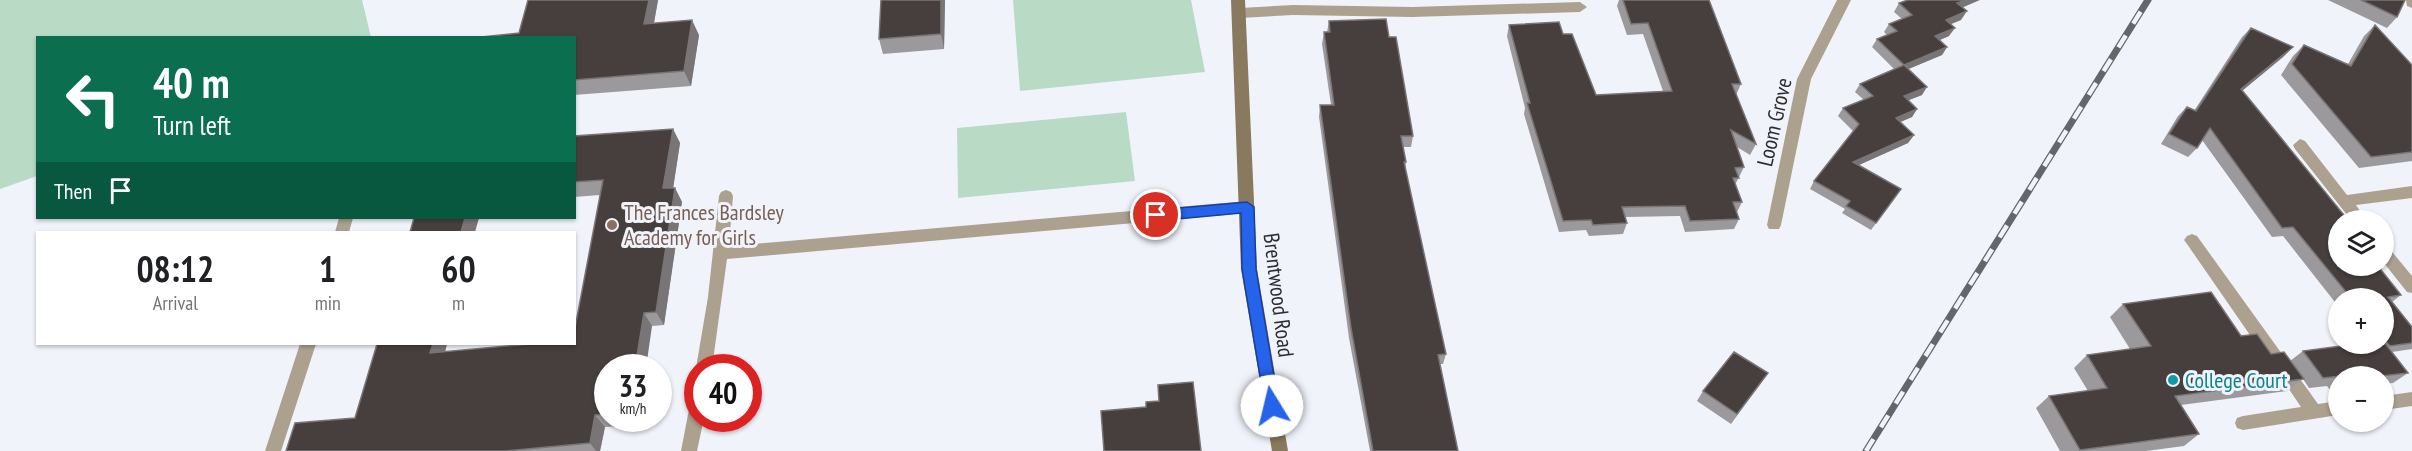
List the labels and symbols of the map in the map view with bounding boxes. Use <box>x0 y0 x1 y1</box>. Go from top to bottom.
street label: Loom Grove <box>1750 75 1798 169</box>
pin <box>1130 189 1181 240</box>
place label: The Frances Bardsley Academy for Girls <box>624 198 784 251</box>
marker: The Frances Bardsley Academy for Girls <box>605 218 619 232</box>
street label: Brentwood Road <box>1258 231 1300 359</box>
speed limit sign: 40 <box>684 354 762 432</box>
place label: College Court <box>2185 366 2288 394</box>
marker: College Court <box>2166 373 2180 387</box>
position arrow <box>1240 374 1304 438</box>

